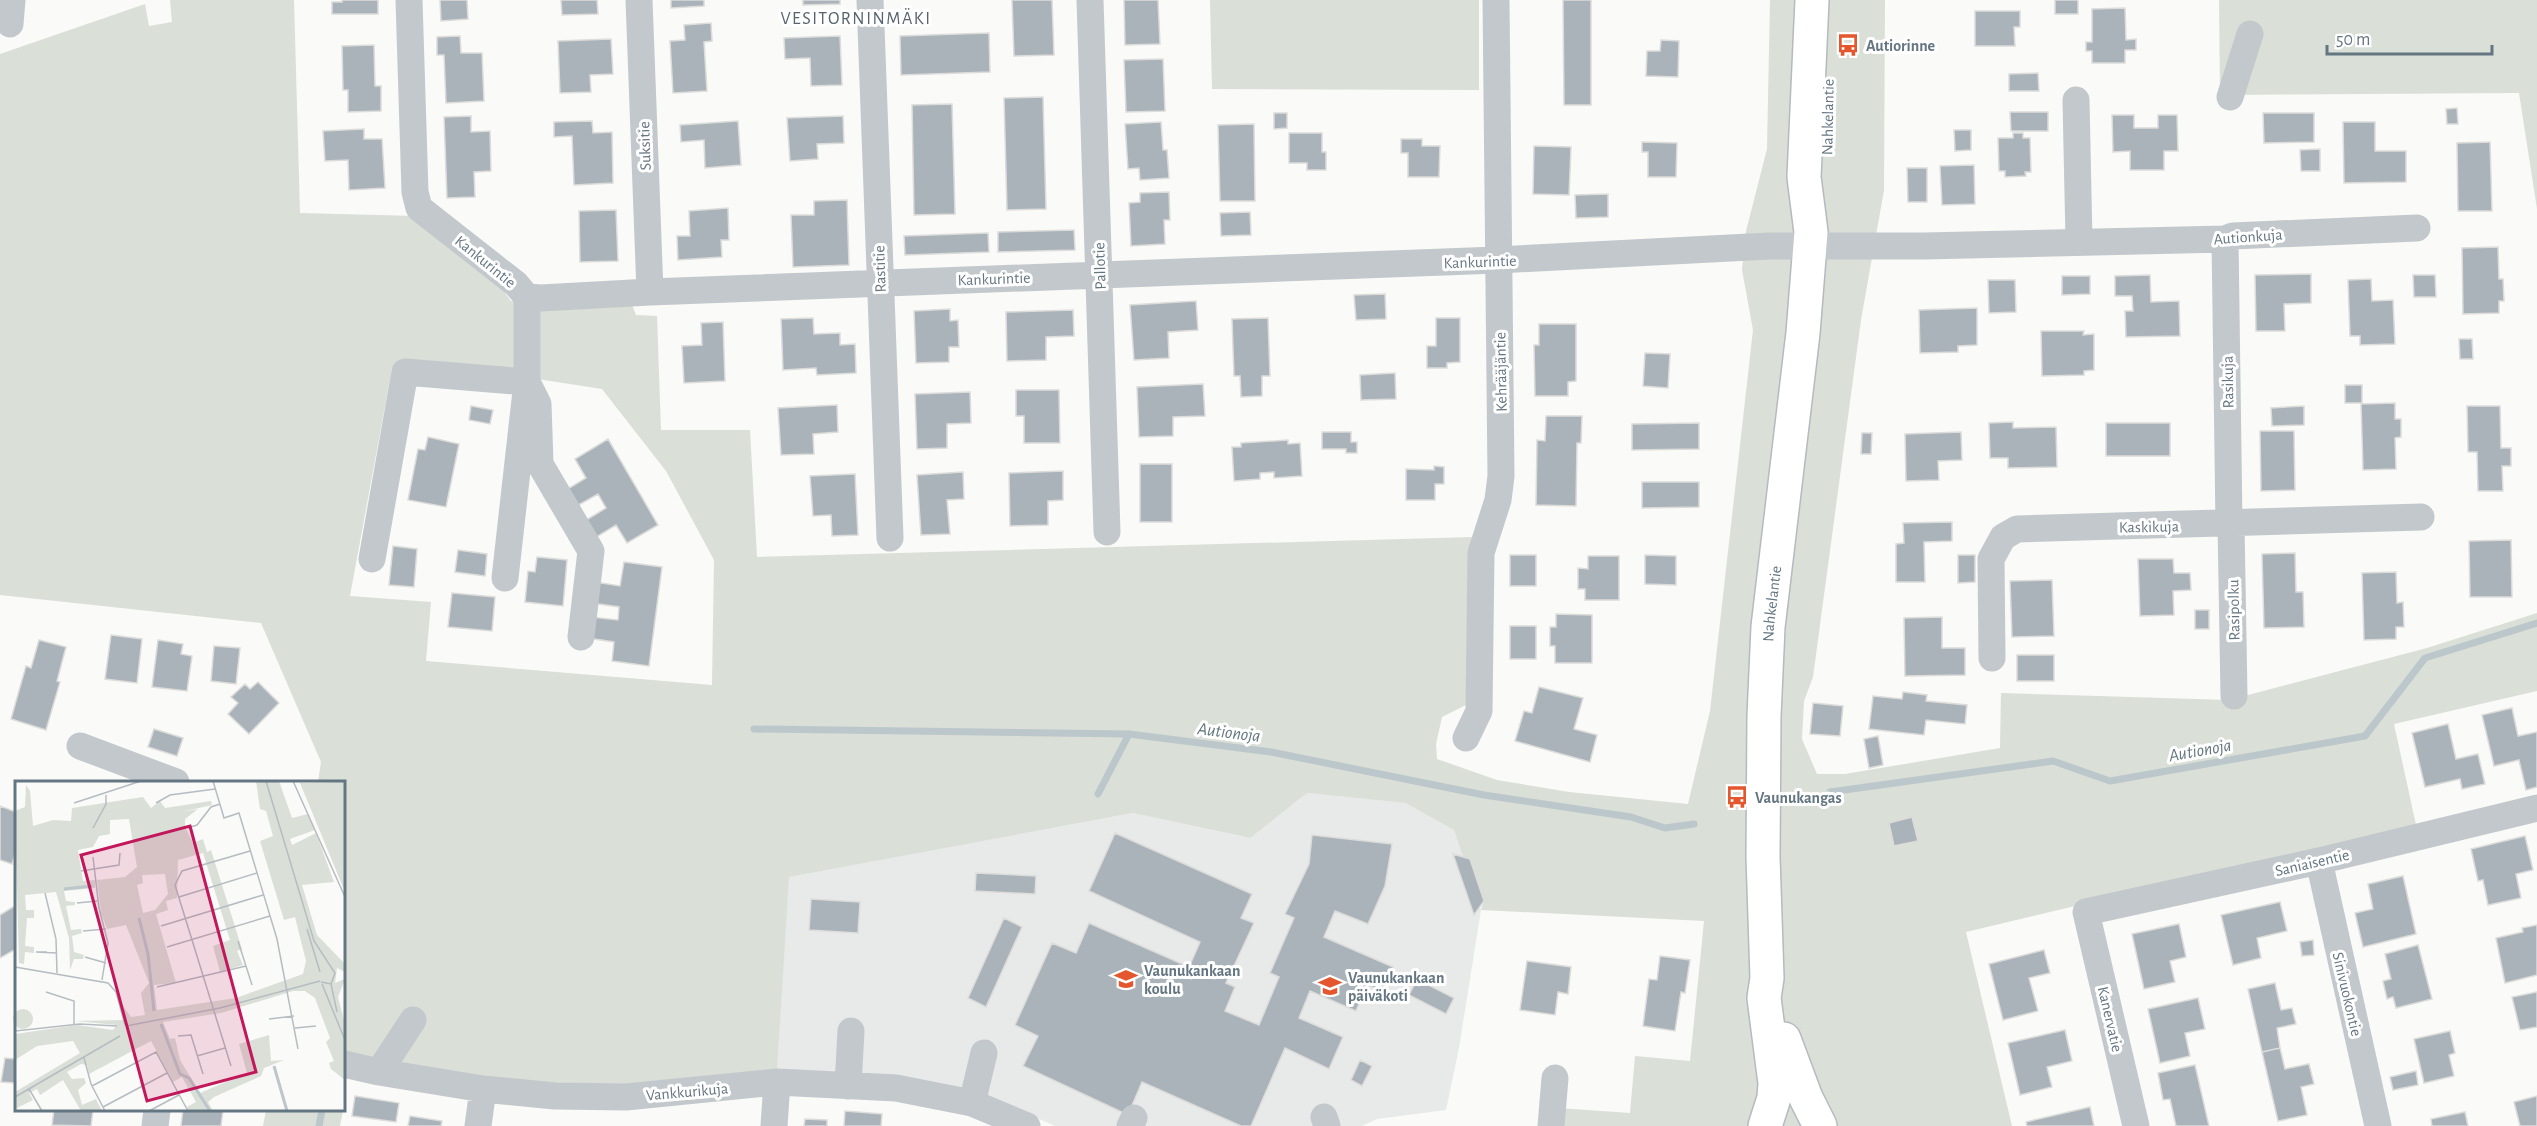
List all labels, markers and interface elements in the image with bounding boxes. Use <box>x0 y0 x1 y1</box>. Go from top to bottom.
district label: VESITORNINMÄKI <box>780 8 932 28</box>
scale bar <box>2327 18 2492 56</box>
text: 50 m <box>2336 31 2370 49</box>
bus stop icon: Autiorinne <box>1835 32 1861 58</box>
place label: Autiorinne <box>1866 38 1936 54</box>
street label: Nahkelantie <box>1819 79 1837 155</box>
street label: Suksitie <box>636 121 654 171</box>
street label: Autionkuja <box>2213 227 2283 248</box>
street label: Kankurintie <box>452 233 519 291</box>
street label: Pallotie <box>1091 242 1109 290</box>
street label: Rastitie <box>871 245 889 293</box>
street label: Kankurintie <box>1443 253 1517 271</box>
street label: Kankurintie <box>957 270 1031 288</box>
street label: Kehrääjäntie <box>1492 332 1511 412</box>
street label: Rasikuja <box>2220 355 2237 409</box>
street label: Kaskikuja <box>2119 518 2179 537</box>
street label: Nahkelantie <box>1760 565 1784 642</box>
street label: Rasipolku <box>2225 579 2243 641</box>
water label: Autionoja <box>1195 720 1261 746</box>
water label: Autionoja <box>2167 737 2233 766</box>
inset map <box>15 781 345 1111</box>
bus stop icon: Vaunukangas <box>1724 784 1750 810</box>
place label: Vaunukangas <box>1755 790 1842 806</box>
street label: Saniaisentie <box>2274 847 2351 879</box>
street label: Sinivuokontie <box>2330 951 2364 1038</box>
place label: Vaunukankaan koulu <box>1144 963 1240 997</box>
school or university icon: Vaunukankaan koulu <box>1113 966 1139 992</box>
place label: Vaunukankaan päiväkoti <box>1348 970 1444 1004</box>
school or university icon: Vaunukankaan päiväkoti <box>1317 973 1343 999</box>
street label: Kanervatie <box>2095 985 2125 1054</box>
street label: Vankkurikuja <box>645 1080 729 1105</box>

